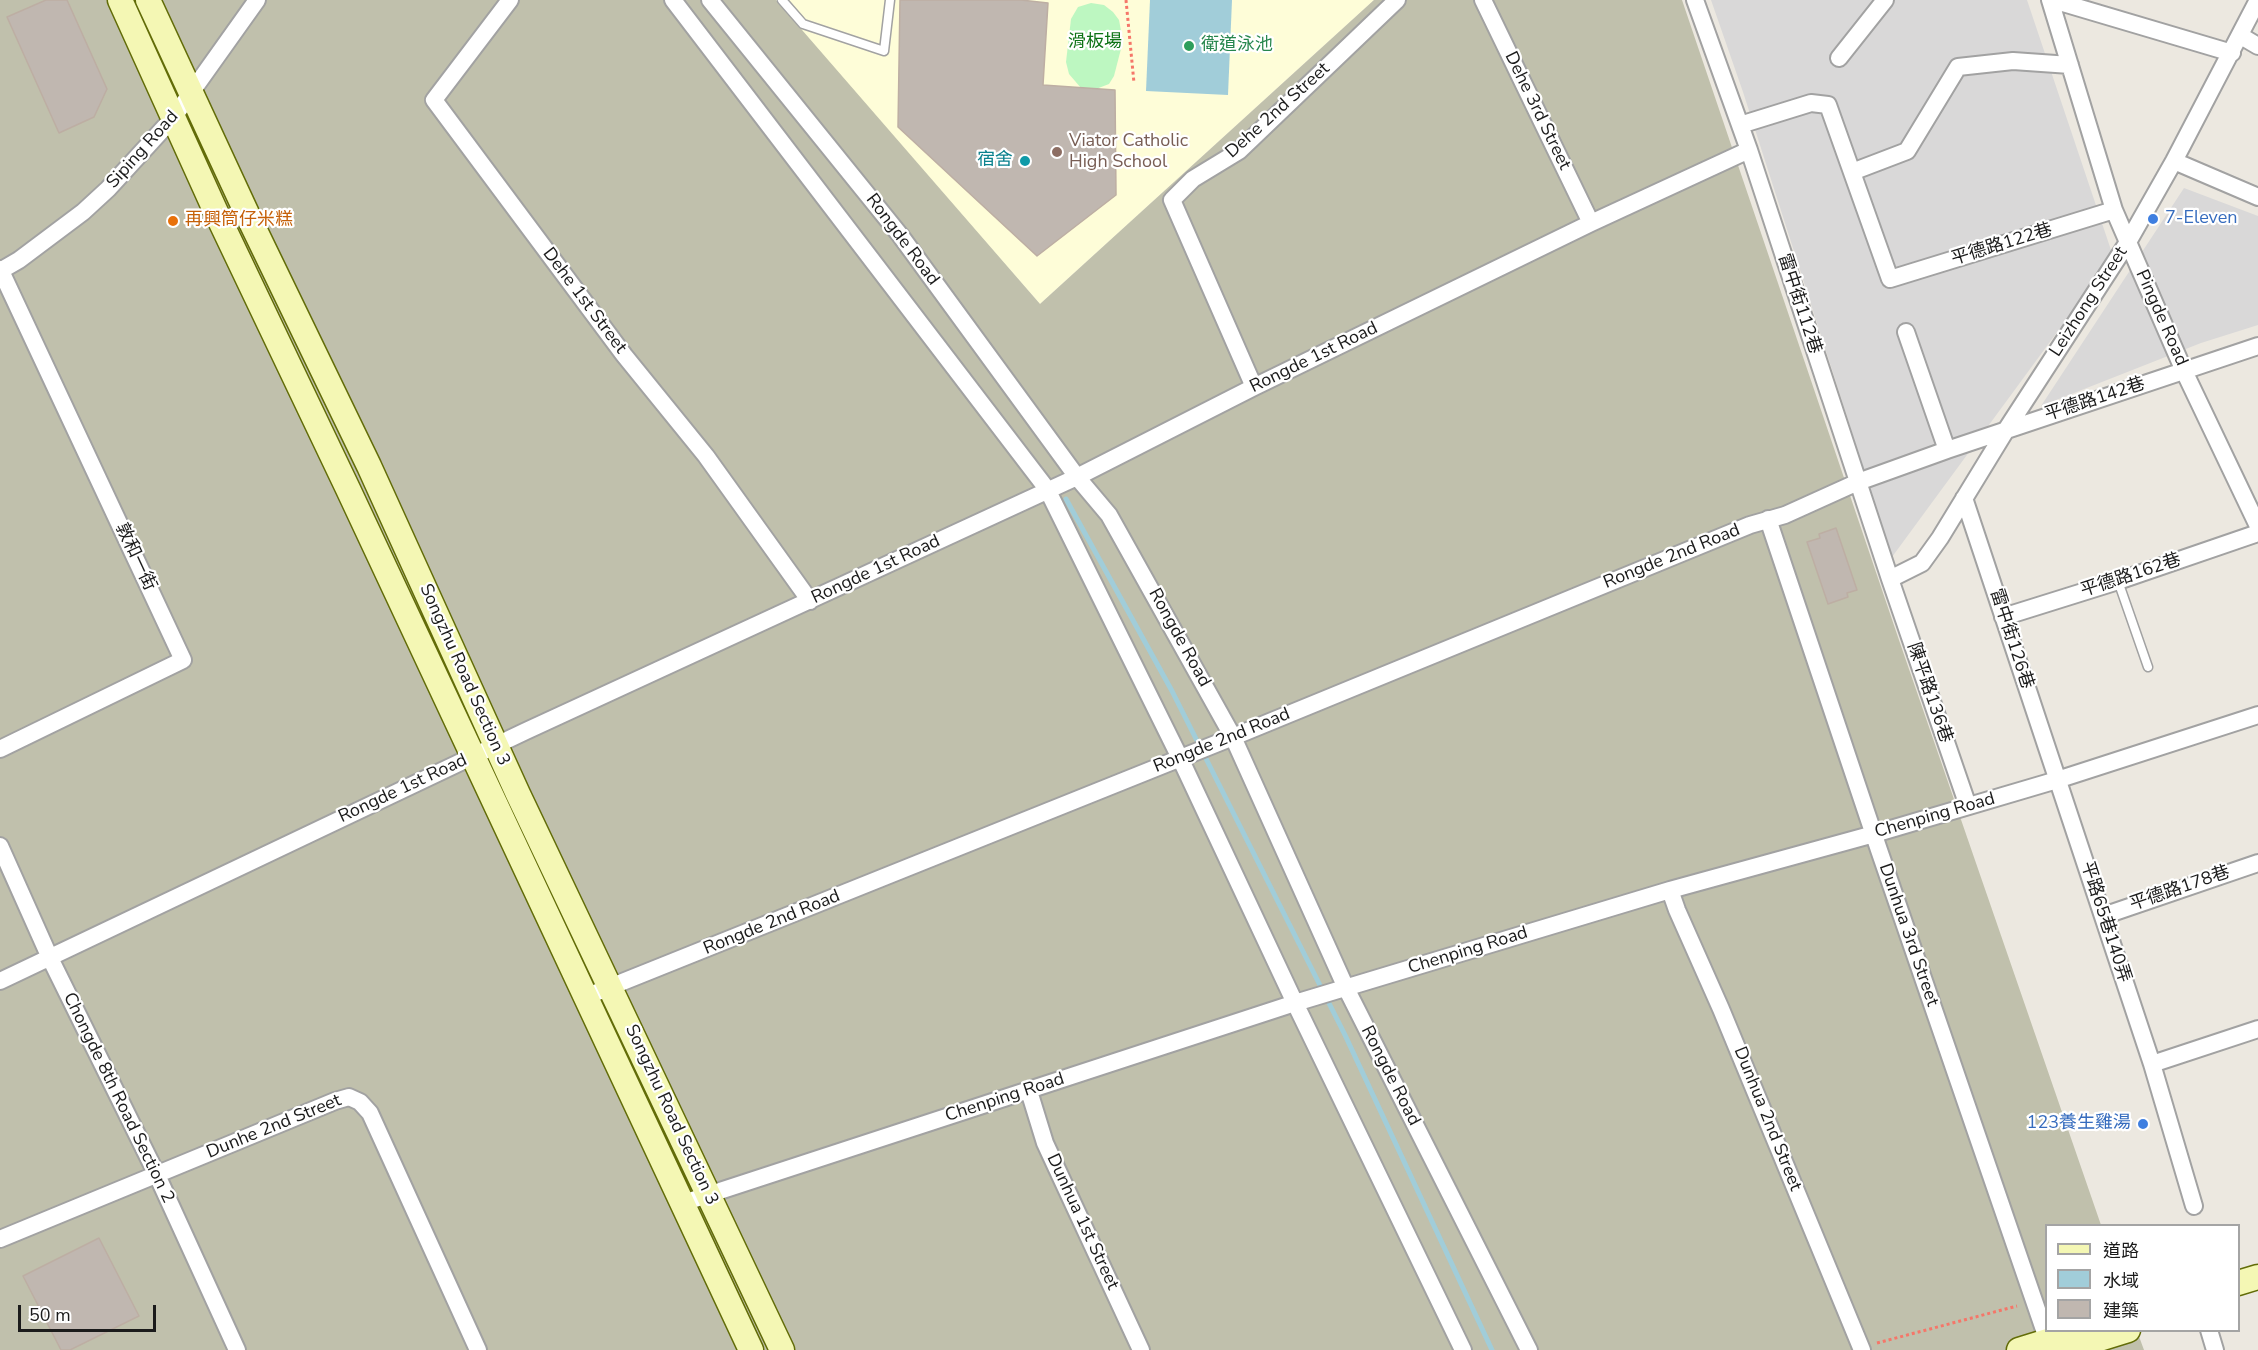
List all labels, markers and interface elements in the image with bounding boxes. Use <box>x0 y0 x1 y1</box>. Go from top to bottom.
park label: 滑板場 <box>1068 32 1122 54</box>
place label: 衛道泳池 <box>1201 35 1273 57</box>
marker: 衛道泳池 <box>1182 39 1196 53</box>
street label: Dehe 3rd Street <box>1499 48 1575 174</box>
street label: Dehe 2nd Street <box>1221 59 1335 163</box>
street label: Siping Road <box>102 107 184 193</box>
place label: Viator Catholic High School <box>1069 131 1188 174</box>
marker: Viator Catholic High School <box>1050 145 1064 159</box>
place label: 宿舍 <box>977 150 1013 172</box>
marker: 宿舍 <box>1018 154 1032 168</box>
street label: Rongde Road <box>861 190 943 290</box>
place label: 7-Eleven <box>2165 208 2238 230</box>
place label: 再興筒仔米糕 <box>185 210 293 232</box>
marker: 7-Eleven <box>2146 212 2160 226</box>
marker: 再興筒仔米糕 <box>166 214 180 228</box>
street label: 平德路122巷 <box>1949 219 2055 271</box>
street label: Leizhong Street <box>2045 243 2133 361</box>
street label: Dehe 1st Street <box>537 244 631 358</box>
street label: 雷中街112巷 <box>1773 251 1825 357</box>
street label: Pingde Road <box>2130 267 2192 369</box>
street label: Rongde 1st Road <box>1247 318 1381 398</box>
street label: 平德路142巷 <box>2042 374 2148 426</box>
street label: 敦和一街 <box>110 520 160 594</box>
street label: Rongde 2nd Road <box>1601 520 1743 594</box>
street label: Rongde 1st Road <box>808 531 944 609</box>
street label: 平德路162巷 <box>2078 550 2184 602</box>
street label: Songzhu Road Section 3 <box>414 581 514 769</box>
street label: Rongde Road <box>1143 585 1215 691</box>
street label: 雷中街126巷 <box>1985 586 2037 692</box>
street label: 陳平路136巷 <box>1902 640 1956 746</box>
street label: Rongde 2nd Road <box>1151 704 1293 778</box>
street label: Rongde 1st Road <box>335 750 471 828</box>
street label: Chenping Road <box>1872 789 1998 843</box>
street label: 平路65巷140弄 <box>2075 859 2135 985</box>
street label: Dunhua 3rd Street <box>1873 861 1943 1009</box>
street label: 平德路178巷 <box>2127 862 2233 916</box>
street label: Rongde 2nd Road <box>701 886 843 960</box>
street label: Chenping Road <box>1406 923 1530 979</box>
street label: Chongde 8th Road Section 2 <box>58 989 178 1207</box>
street label: Songzhu Road Section 3 <box>620 1021 722 1209</box>
street label: Rongde Road <box>1356 1022 1424 1130</box>
street label: Dunhua 2nd Street <box>1728 1044 1806 1194</box>
street label: Chenping Road <box>943 1069 1067 1127</box>
street label: Dunhe 2nd Street <box>203 1090 345 1164</box>
place label: 123養生雞湯 <box>2027 1113 2131 1135</box>
marker: 123養生雞湯 <box>2136 1117 2150 1131</box>
street label: Dunhua 1st Street <box>1041 1151 1123 1293</box>
legend <box>2045 1224 2240 1332</box>
text: 道路 <box>2103 1239 2139 1263</box>
text: 水域 <box>2103 1269 2139 1293</box>
scale bar <box>21 1293 159 1331</box>
text: 建築 <box>2103 1299 2139 1323</box>
text: 50 m <box>29 1303 71 1327</box>

